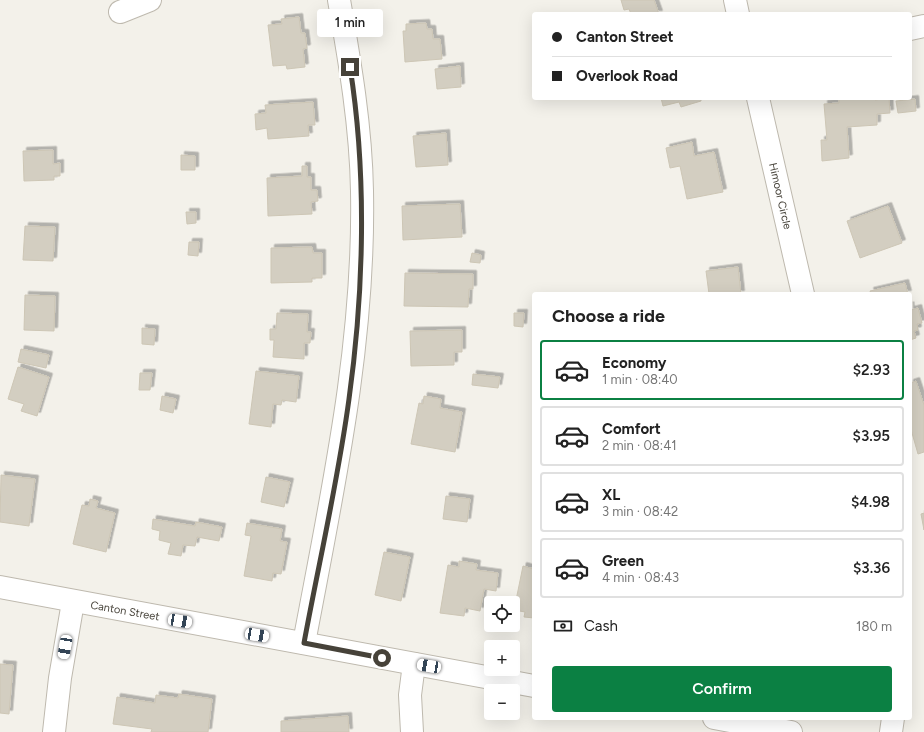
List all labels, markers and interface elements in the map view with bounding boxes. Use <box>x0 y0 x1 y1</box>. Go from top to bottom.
callout: 1 min <box>317 9 383 37</box>
text: 1 min <box>335 15 365 30</box>
text: Canton Street <box>576 28 674 46</box>
route end <box>341 58 359 76</box>
text: Overlook Road <box>576 67 678 85</box>
street label: Himoor Circle <box>766 161 794 231</box>
text: Choose a ride <box>552 305 665 327</box>
icon: car <box>554 352 590 388</box>
text: Economy <box>602 354 667 372</box>
text: $2.93 <box>853 361 890 379</box>
text: 1 min · 08:40 <box>602 372 678 387</box>
icon: car <box>554 418 590 454</box>
text: Comfort <box>602 420 661 438</box>
text: $3.95 <box>853 427 890 445</box>
text: 2 min · 08:41 <box>602 438 677 453</box>
icon: car <box>554 484 590 520</box>
text: XL <box>602 486 620 504</box>
text: $4.98 <box>851 493 890 511</box>
text: 3 min · 08:42 <box>602 504 678 519</box>
icon: car <box>554 550 590 586</box>
text: Green <box>602 552 644 570</box>
text: $3.36 <box>853 559 890 577</box>
text: 4 min · 08:43 <box>602 570 679 585</box>
map controls <box>484 596 520 720</box>
button: locate <box>484 596 520 632</box>
street label: Canton Street <box>89 599 161 623</box>
car <box>167 613 193 629</box>
icon: cash <box>552 615 574 637</box>
text: Cash <box>584 617 618 635</box>
text: 180 m <box>856 619 892 634</box>
car <box>244 627 270 643</box>
car <box>57 634 73 660</box>
button: + <box>484 640 520 676</box>
route start <box>373 649 391 667</box>
car <box>416 658 442 674</box>
button: Confirm <box>552 666 892 712</box>
button: − <box>484 684 520 720</box>

